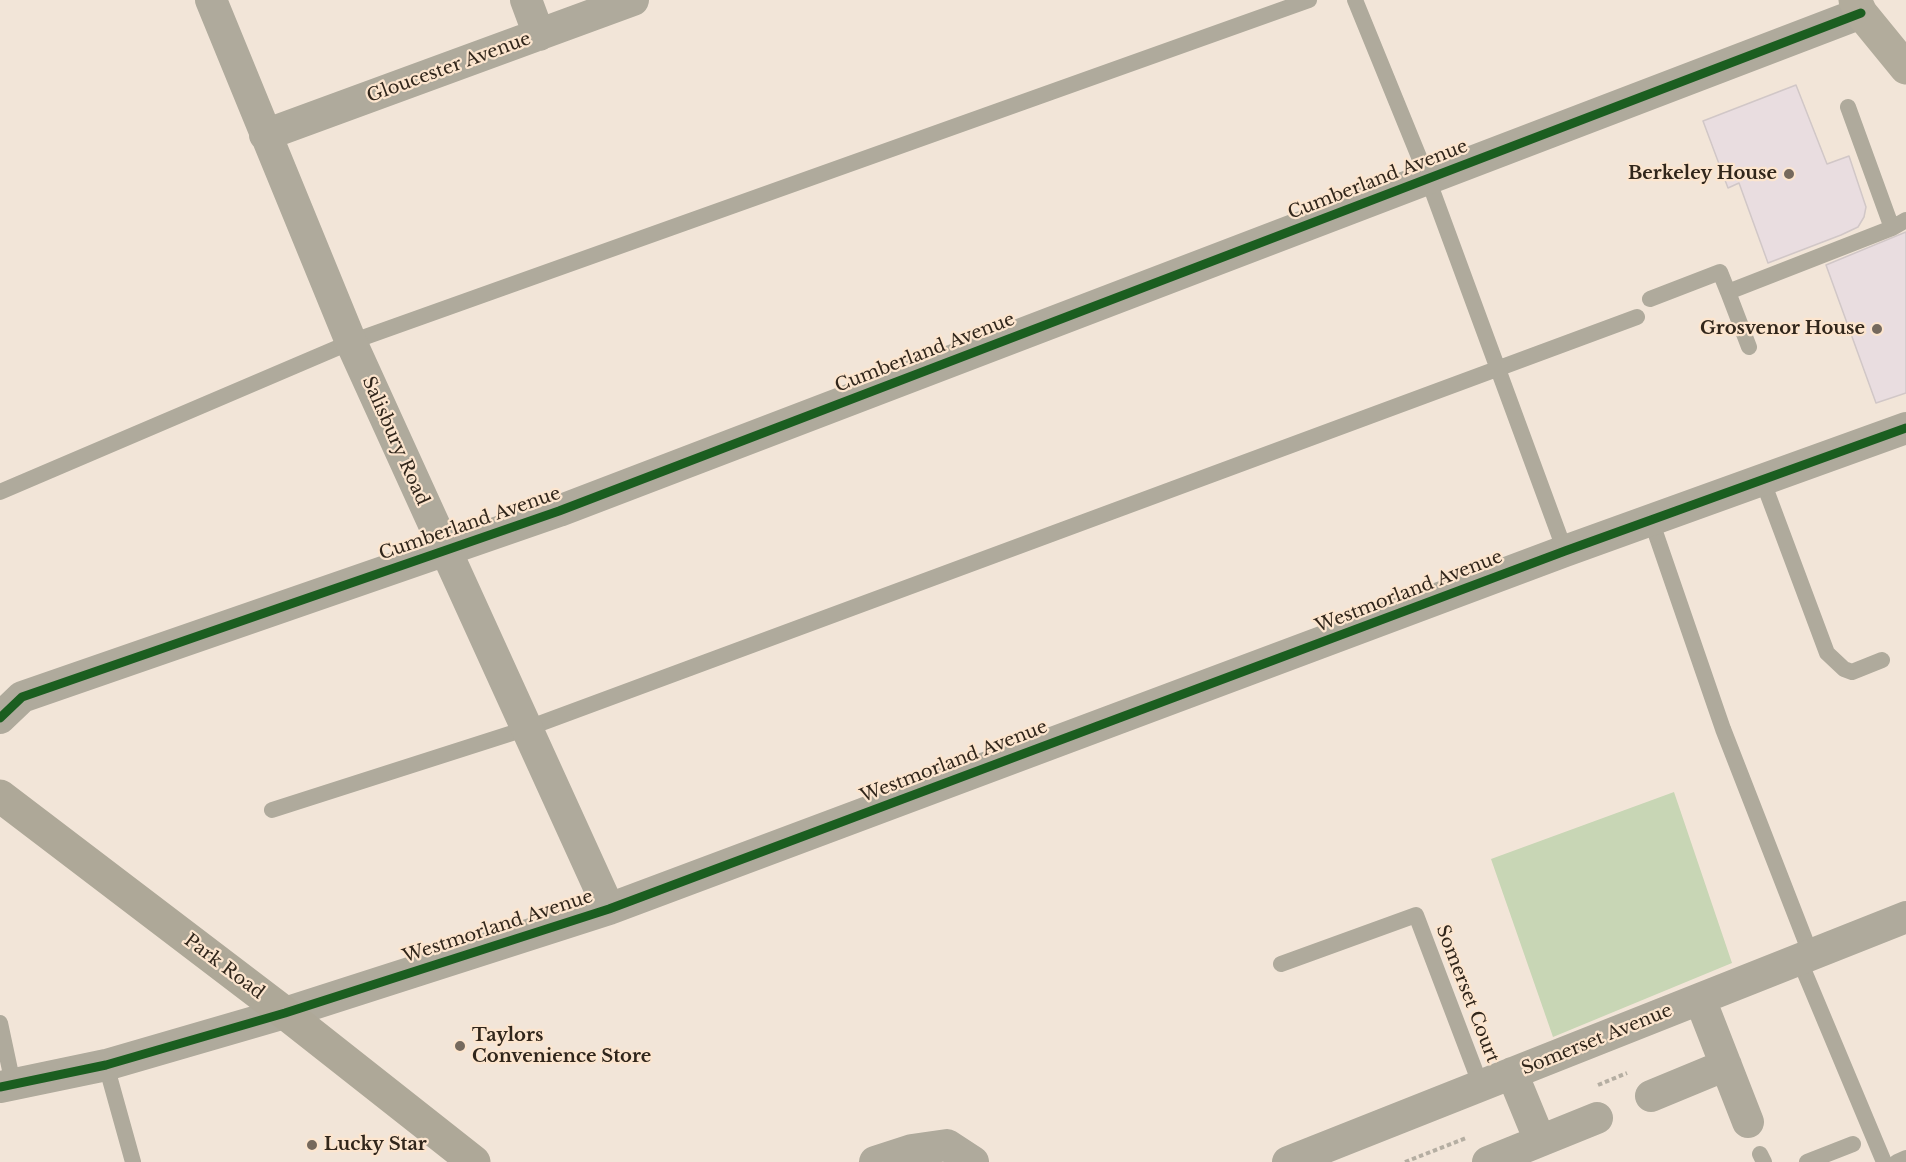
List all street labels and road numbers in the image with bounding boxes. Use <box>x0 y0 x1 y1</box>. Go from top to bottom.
street label: Gloucester Avenue <box>364 28 534 108</box>
street label: Cumberland Avenue <box>1285 136 1471 224</box>
street label: Cumberland Avenue <box>832 309 1018 397</box>
street label: Salisbury Road <box>357 373 433 509</box>
street label: Cumberland Avenue <box>376 483 564 565</box>
street label: Westmorland Avenue <box>1312 546 1506 638</box>
street label: Westmorland Avenue <box>857 716 1051 808</box>
street label: Westmorland Avenue <box>400 886 596 968</box>
street label: Somerset Court <box>1431 922 1503 1066</box>
street label: Park Road <box>180 930 268 1004</box>
street label: Somerset Avenue <box>1519 1000 1675 1080</box>

